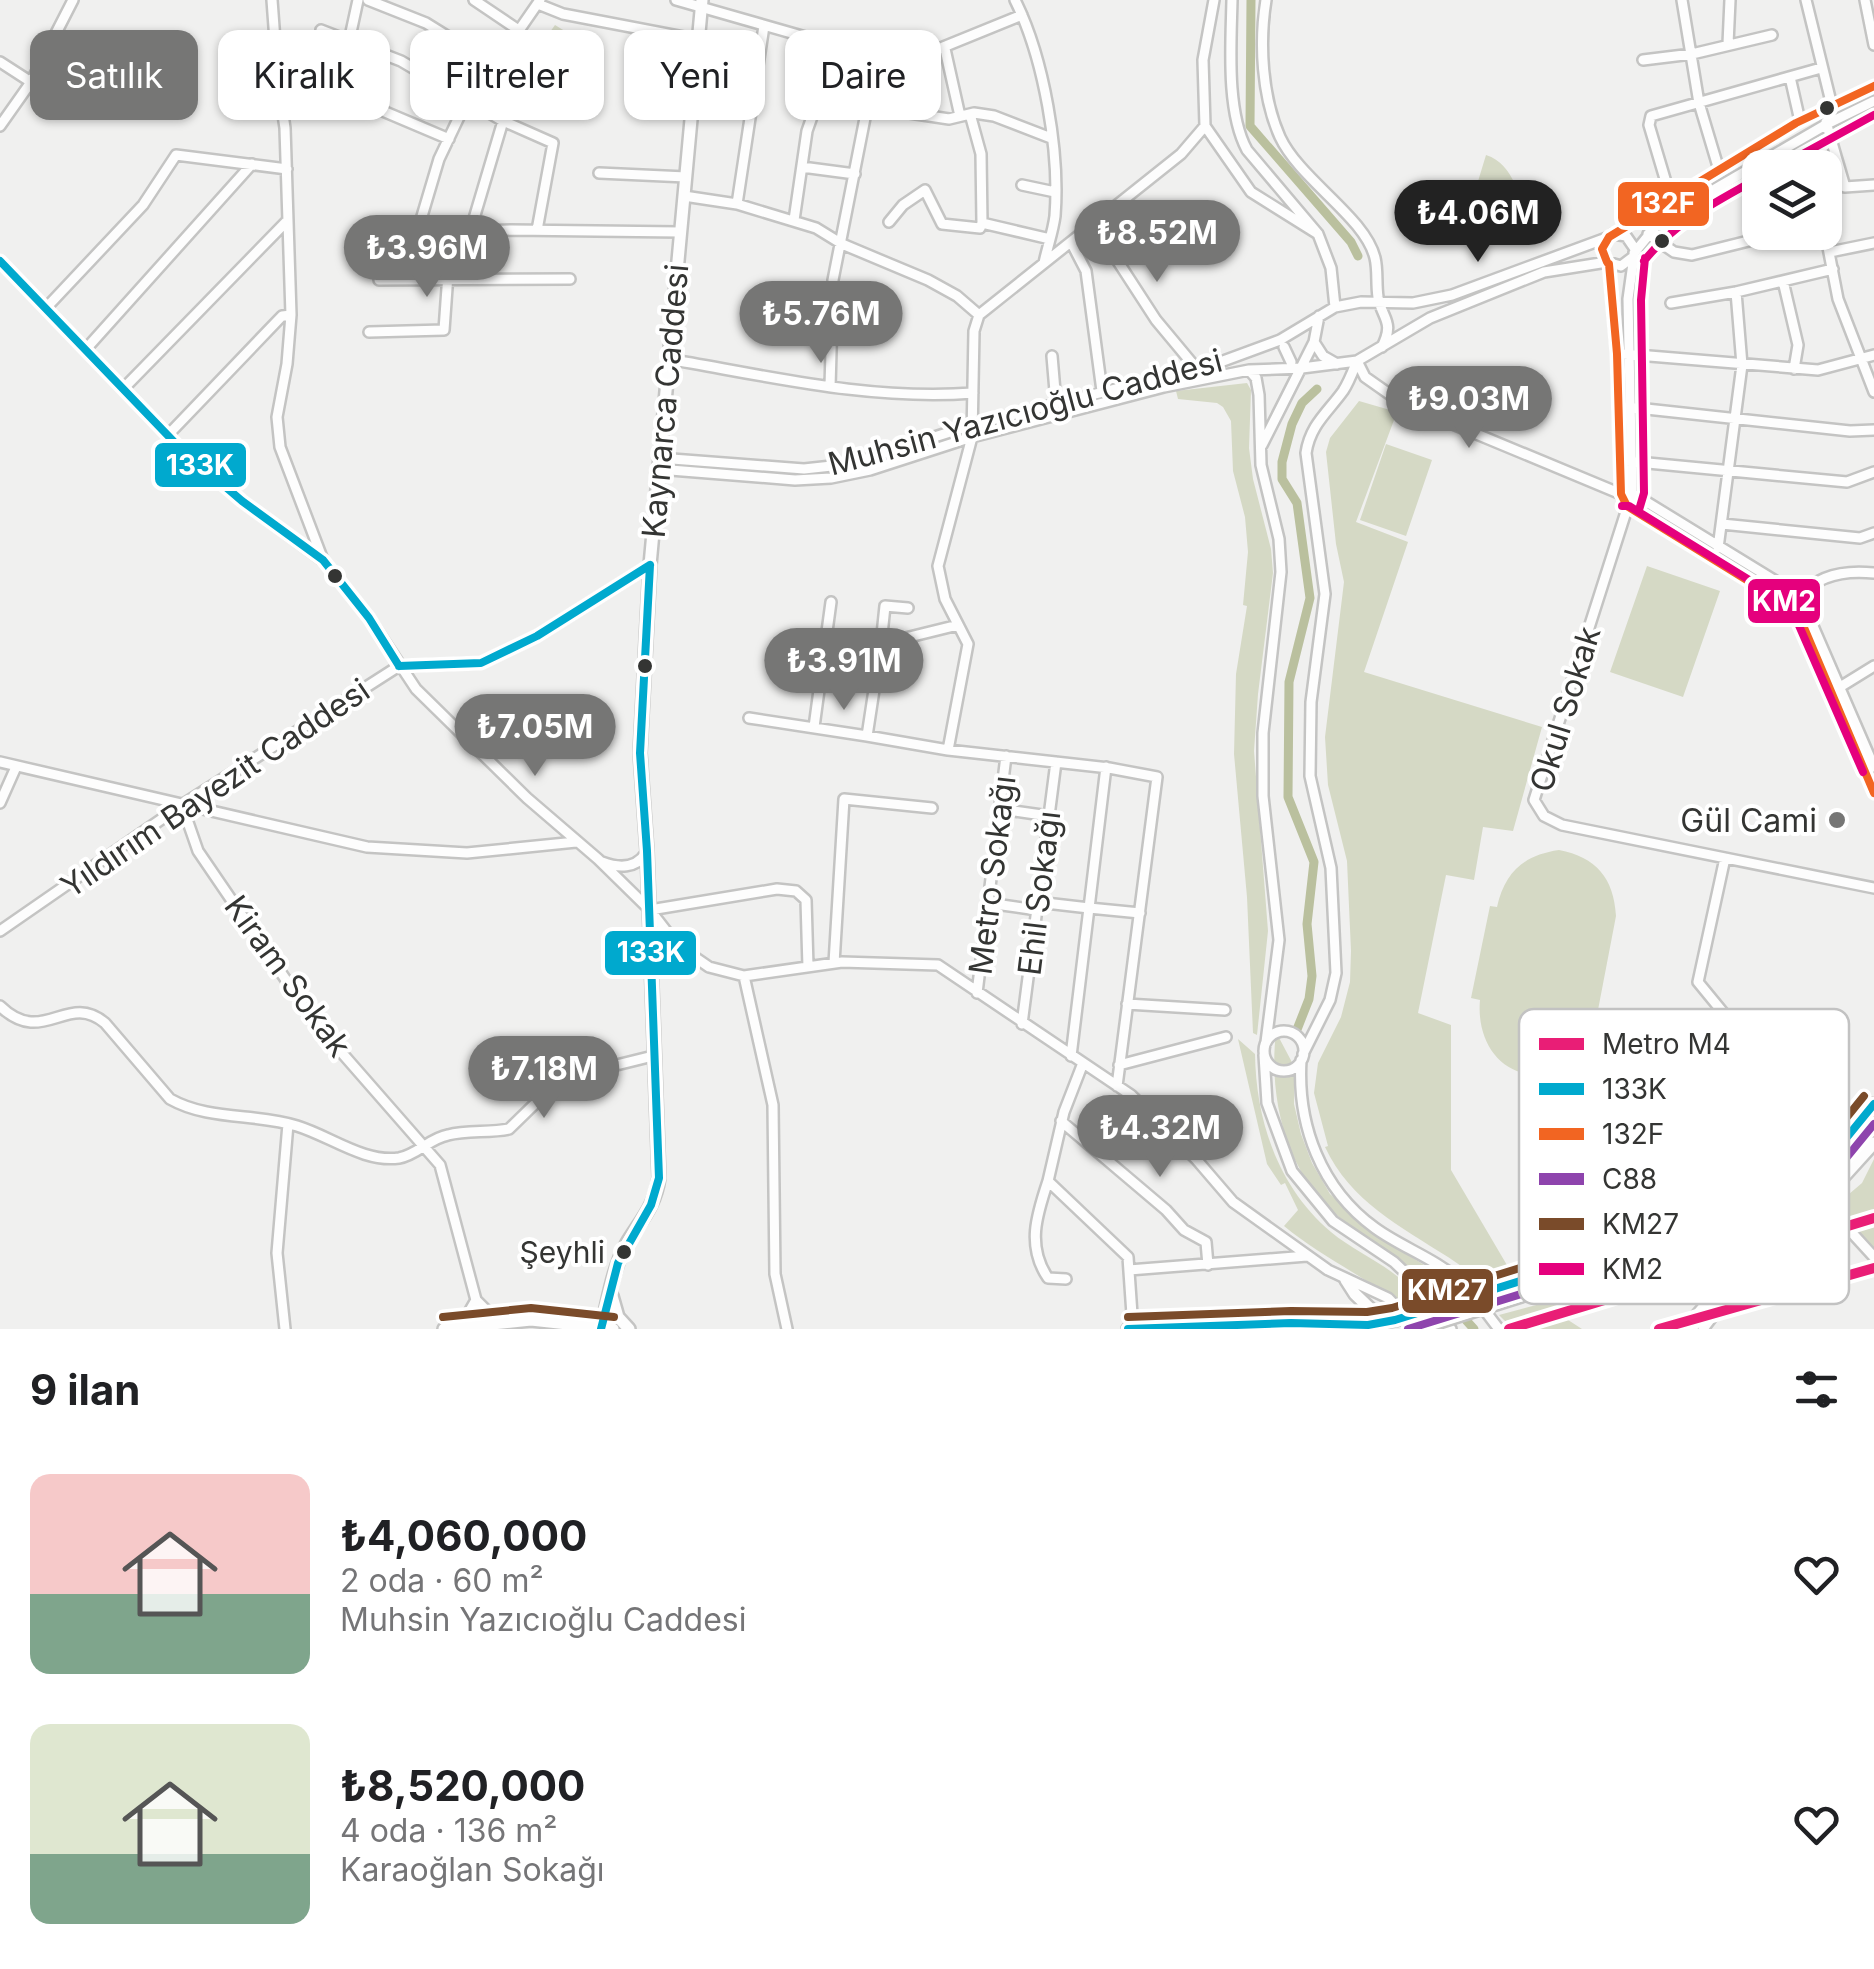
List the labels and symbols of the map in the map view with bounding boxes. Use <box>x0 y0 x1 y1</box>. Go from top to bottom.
unlabelled marker <box>1817 98 1837 118</box>
pin: ₺4.06M <box>1397 180 1559 265</box>
line badge: 132F <box>1616 180 1711 228</box>
text: 132F <box>1631 186 1695 220</box>
pin: ₺8.52M <box>1076 200 1238 285</box>
pin: ₺3.96M <box>346 215 508 300</box>
unlabelled marker <box>1652 231 1672 251</box>
street label: Kaynarca Caddesi <box>634 262 696 540</box>
pin: ₺5.76M <box>740 281 902 366</box>
street label: Muhsin Yazıcıoğlu Caddesi <box>824 341 1226 483</box>
pin: ₺9.03M <box>1388 366 1550 451</box>
line badge: 133K <box>153 441 248 489</box>
text: 133K <box>166 448 234 482</box>
unlabelled marker <box>325 566 345 586</box>
line badge: KM2 <box>1746 577 1822 625</box>
text: KM2 <box>1752 584 1816 618</box>
street label: Okul Sokak <box>1521 621 1609 796</box>
pin: ₺3.91M <box>763 628 925 713</box>
unlabelled marker <box>635 656 655 676</box>
street label: Yıldırım Bayezit Caddesi <box>53 670 377 906</box>
pin: ₺7.05M <box>454 694 616 779</box>
street label: Metro Sokağı <box>960 773 1024 977</box>
place label: Gül Cami <box>1680 801 1817 840</box>
street label: Ehil Sokağı <box>1010 809 1068 977</box>
marker: Gül Cami <box>1826 809 1848 831</box>
street label: Kiram Sokak <box>216 888 360 1065</box>
line badge: 133K <box>603 929 698 977</box>
text: 133K <box>617 935 685 969</box>
legend <box>1519 1009 1849 1304</box>
text: Metro M4 <box>1602 1027 1731 1061</box>
pin: ₺7.18M <box>463 1036 625 1121</box>
text: 133K <box>1602 1072 1667 1106</box>
pin: ₺4.32M <box>1079 1095 1241 1180</box>
text: 132F <box>1602 1117 1664 1151</box>
text: C88 <box>1602 1162 1657 1196</box>
text: KM27 <box>1602 1207 1679 1241</box>
place label: Şeyhli <box>520 1234 605 1270</box>
marker: Şeyhli <box>614 1242 634 1262</box>
text: KM2 <box>1602 1252 1663 1286</box>
line badge: KM27 <box>1400 1267 1495 1315</box>
text: KM27 <box>1407 1273 1487 1307</box>

